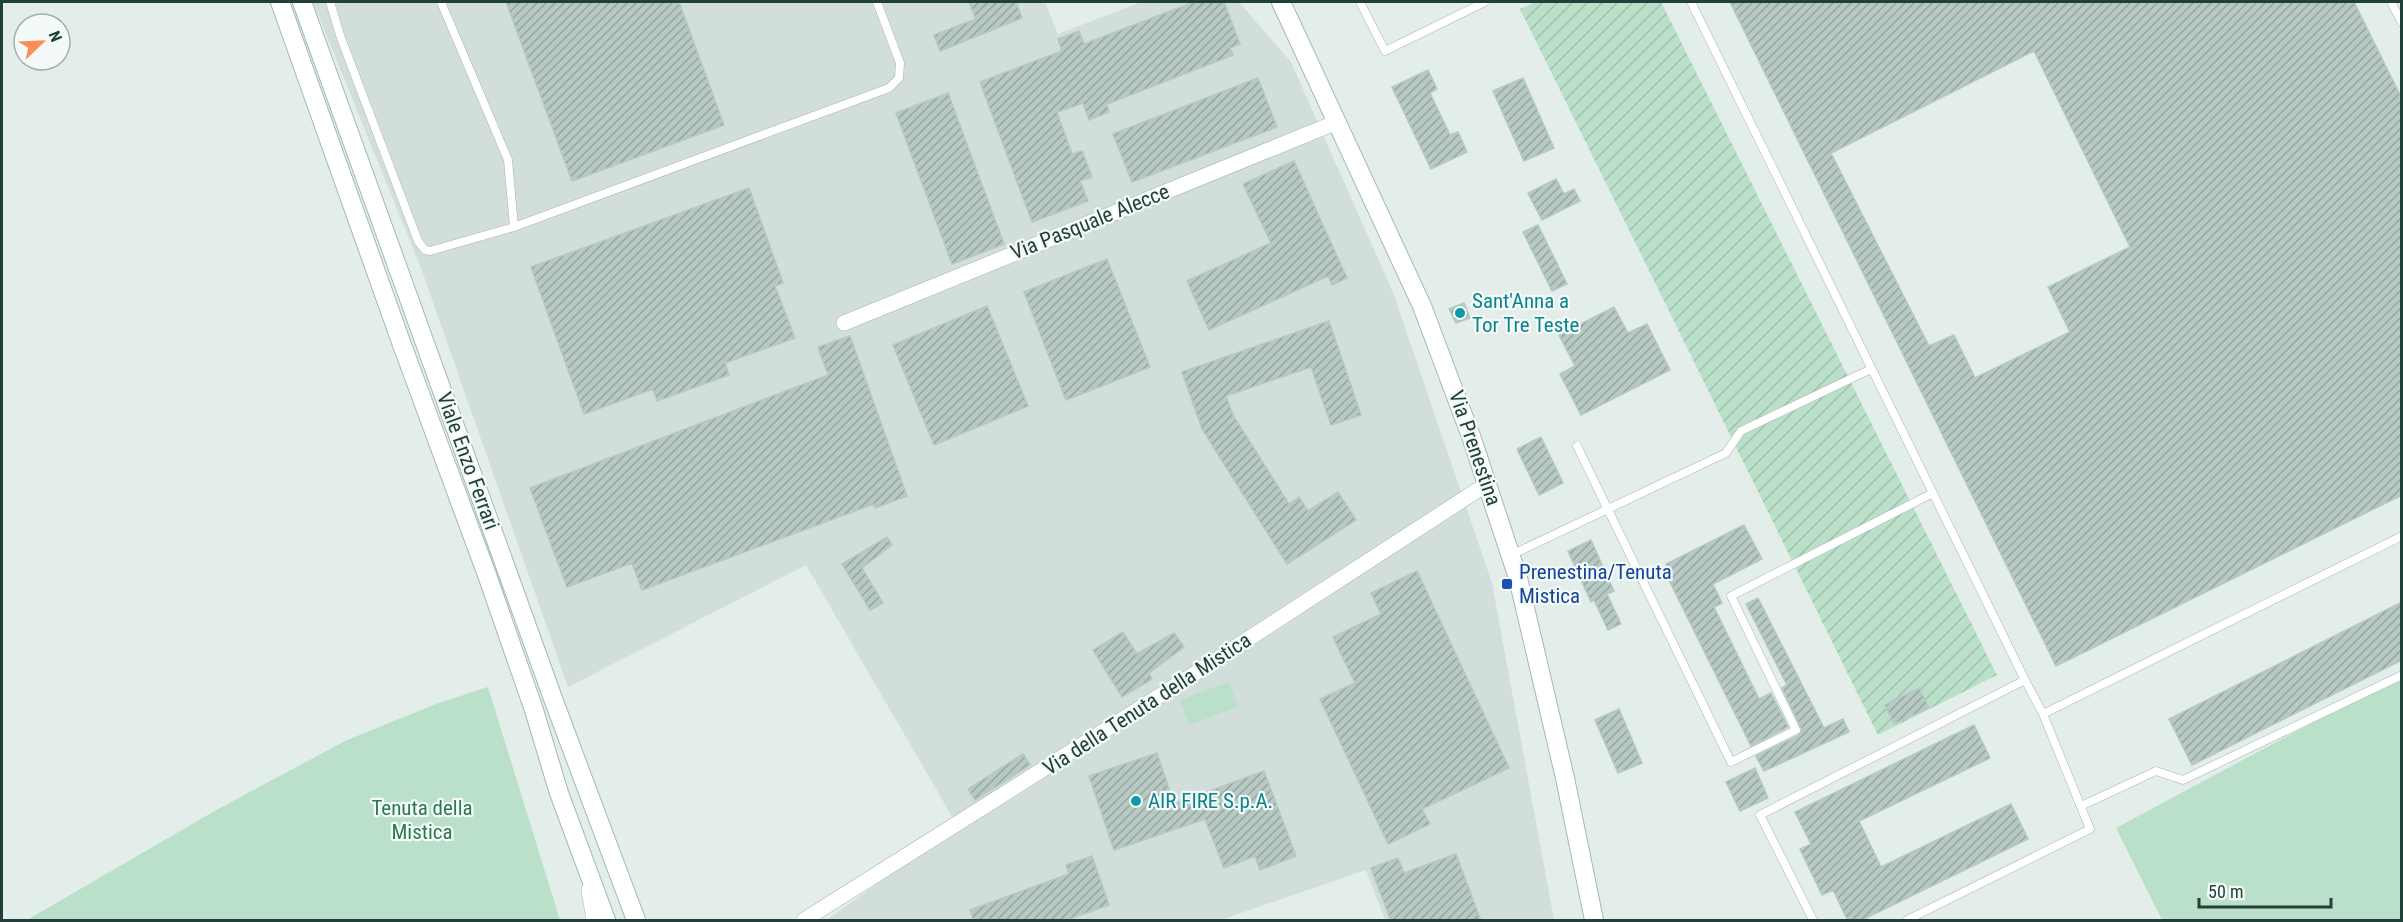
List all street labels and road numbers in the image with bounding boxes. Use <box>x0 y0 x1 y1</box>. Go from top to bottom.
street label: Via Pasquale Alecce <box>1007 179 1173 265</box>
street label: Via Prenestina <box>1444 387 1506 509</box>
street label: Viale Enzo Ferrari <box>432 389 504 533</box>
street label: Via della Tenuta della Mistica <box>1039 628 1255 780</box>

